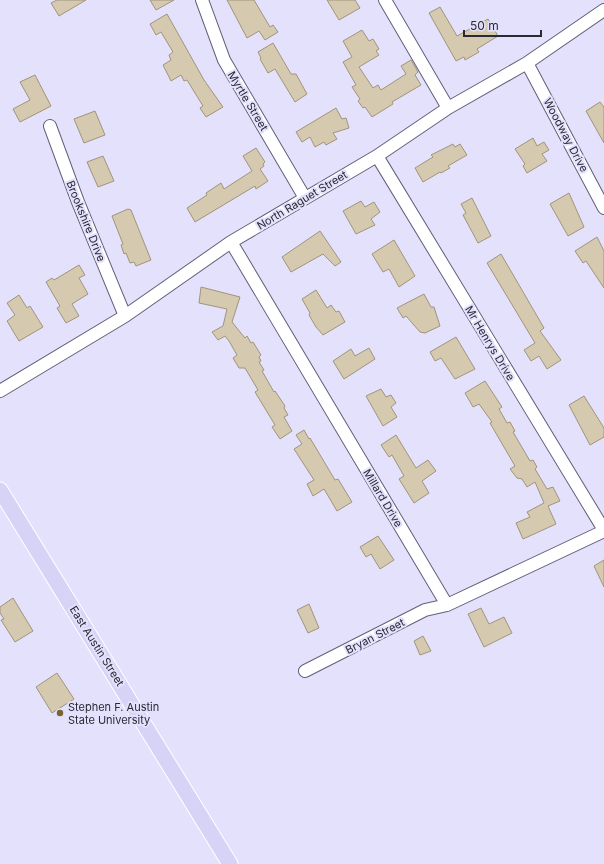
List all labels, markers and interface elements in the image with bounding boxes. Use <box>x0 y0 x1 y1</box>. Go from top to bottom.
scale bar <box>464 12 541 38</box>
text: 50 m <box>470 18 499 33</box>
street label: Myrtle Street <box>225 69 272 134</box>
street label: Woodway Drive <box>541 96 591 174</box>
street label: North Raguet Street <box>254 167 350 233</box>
street label: Brookshire Drive <box>63 178 109 264</box>
street label: Mr Henrys Drive <box>462 303 518 383</box>
street label: Millard Drive <box>360 466 406 530</box>
street label: East Austin Street <box>67 603 128 689</box>
street label: Bryan Street <box>343 615 407 657</box>
place label: Stephen F. Austin State University <box>68 700 159 727</box>
marker: Stephen F. Austin State University <box>55 708 65 718</box>

